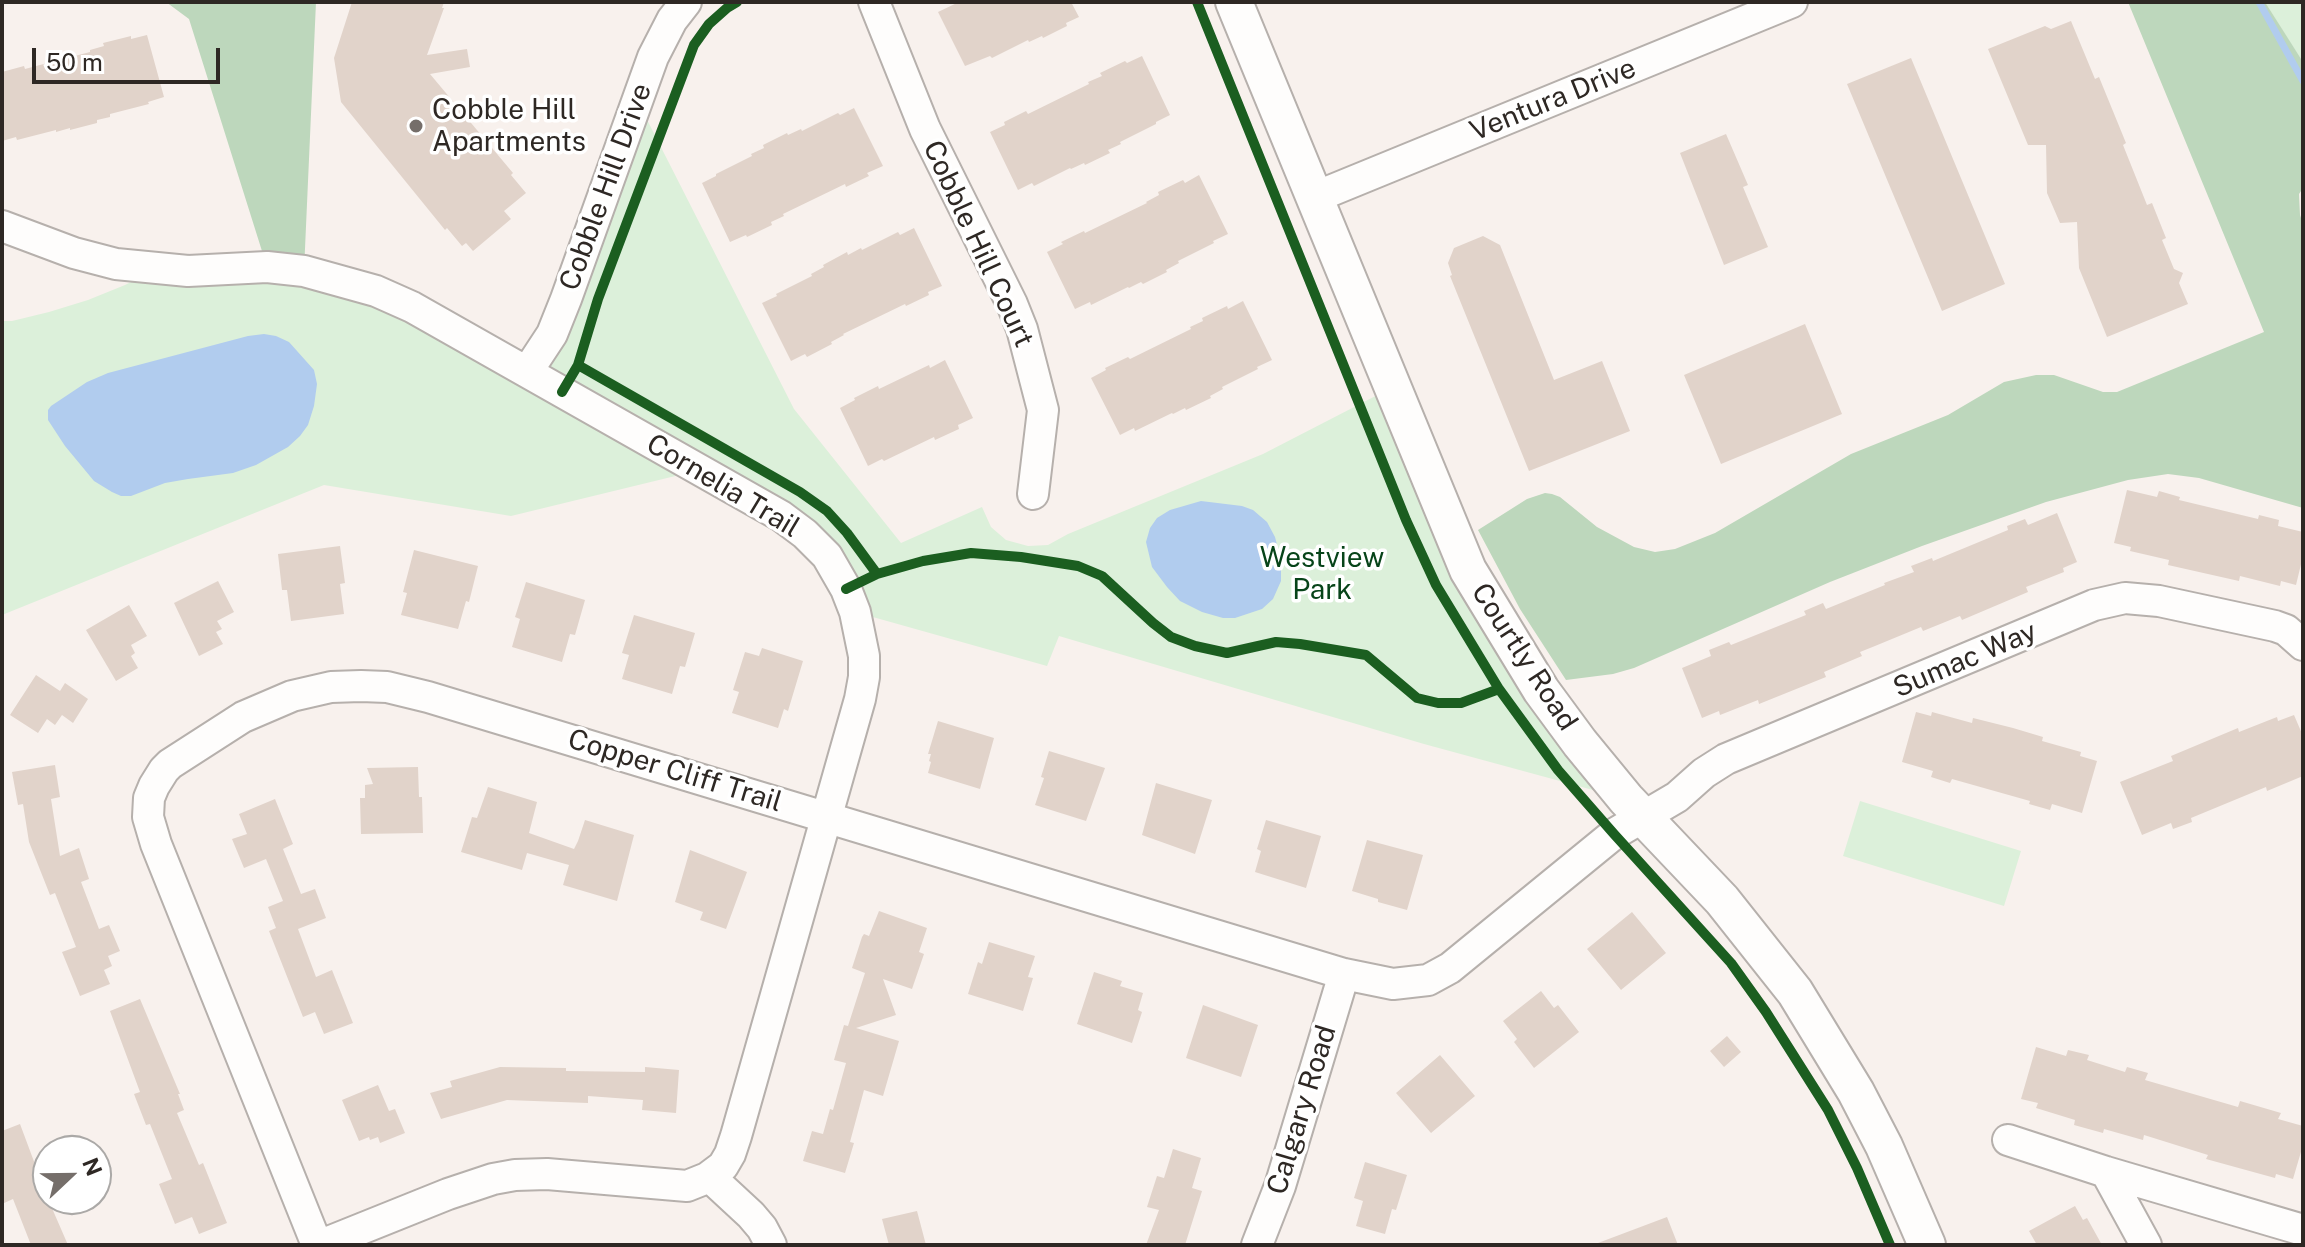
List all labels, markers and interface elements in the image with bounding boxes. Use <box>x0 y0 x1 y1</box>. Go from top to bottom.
scale bar <box>36 32 224 82</box>
text: 50 m <box>46 48 103 76</box>
street label: Ventura Drive <box>1465 51 1641 149</box>
street label: Cobble Hill Drive <box>553 79 659 295</box>
place label: Cobble Hill Apartments <box>432 93 586 159</box>
marker: Cobble Hill Apartments <box>407 117 425 135</box>
street label: Cobble Hill Court <box>916 136 1040 352</box>
street label: Cornelia Trail <box>640 427 806 545</box>
park label: Westview Park <box>1260 541 1384 607</box>
street label: Courtly Road <box>1464 577 1584 737</box>
street label: Sumac Way <box>1888 615 2042 705</box>
street label: Copper Cliff Trail <box>564 722 786 820</box>
street label: Calgary Road <box>1260 1021 1344 1199</box>
north arrow <box>32 1135 112 1215</box>
text: N <box>77 1154 108 1180</box>

